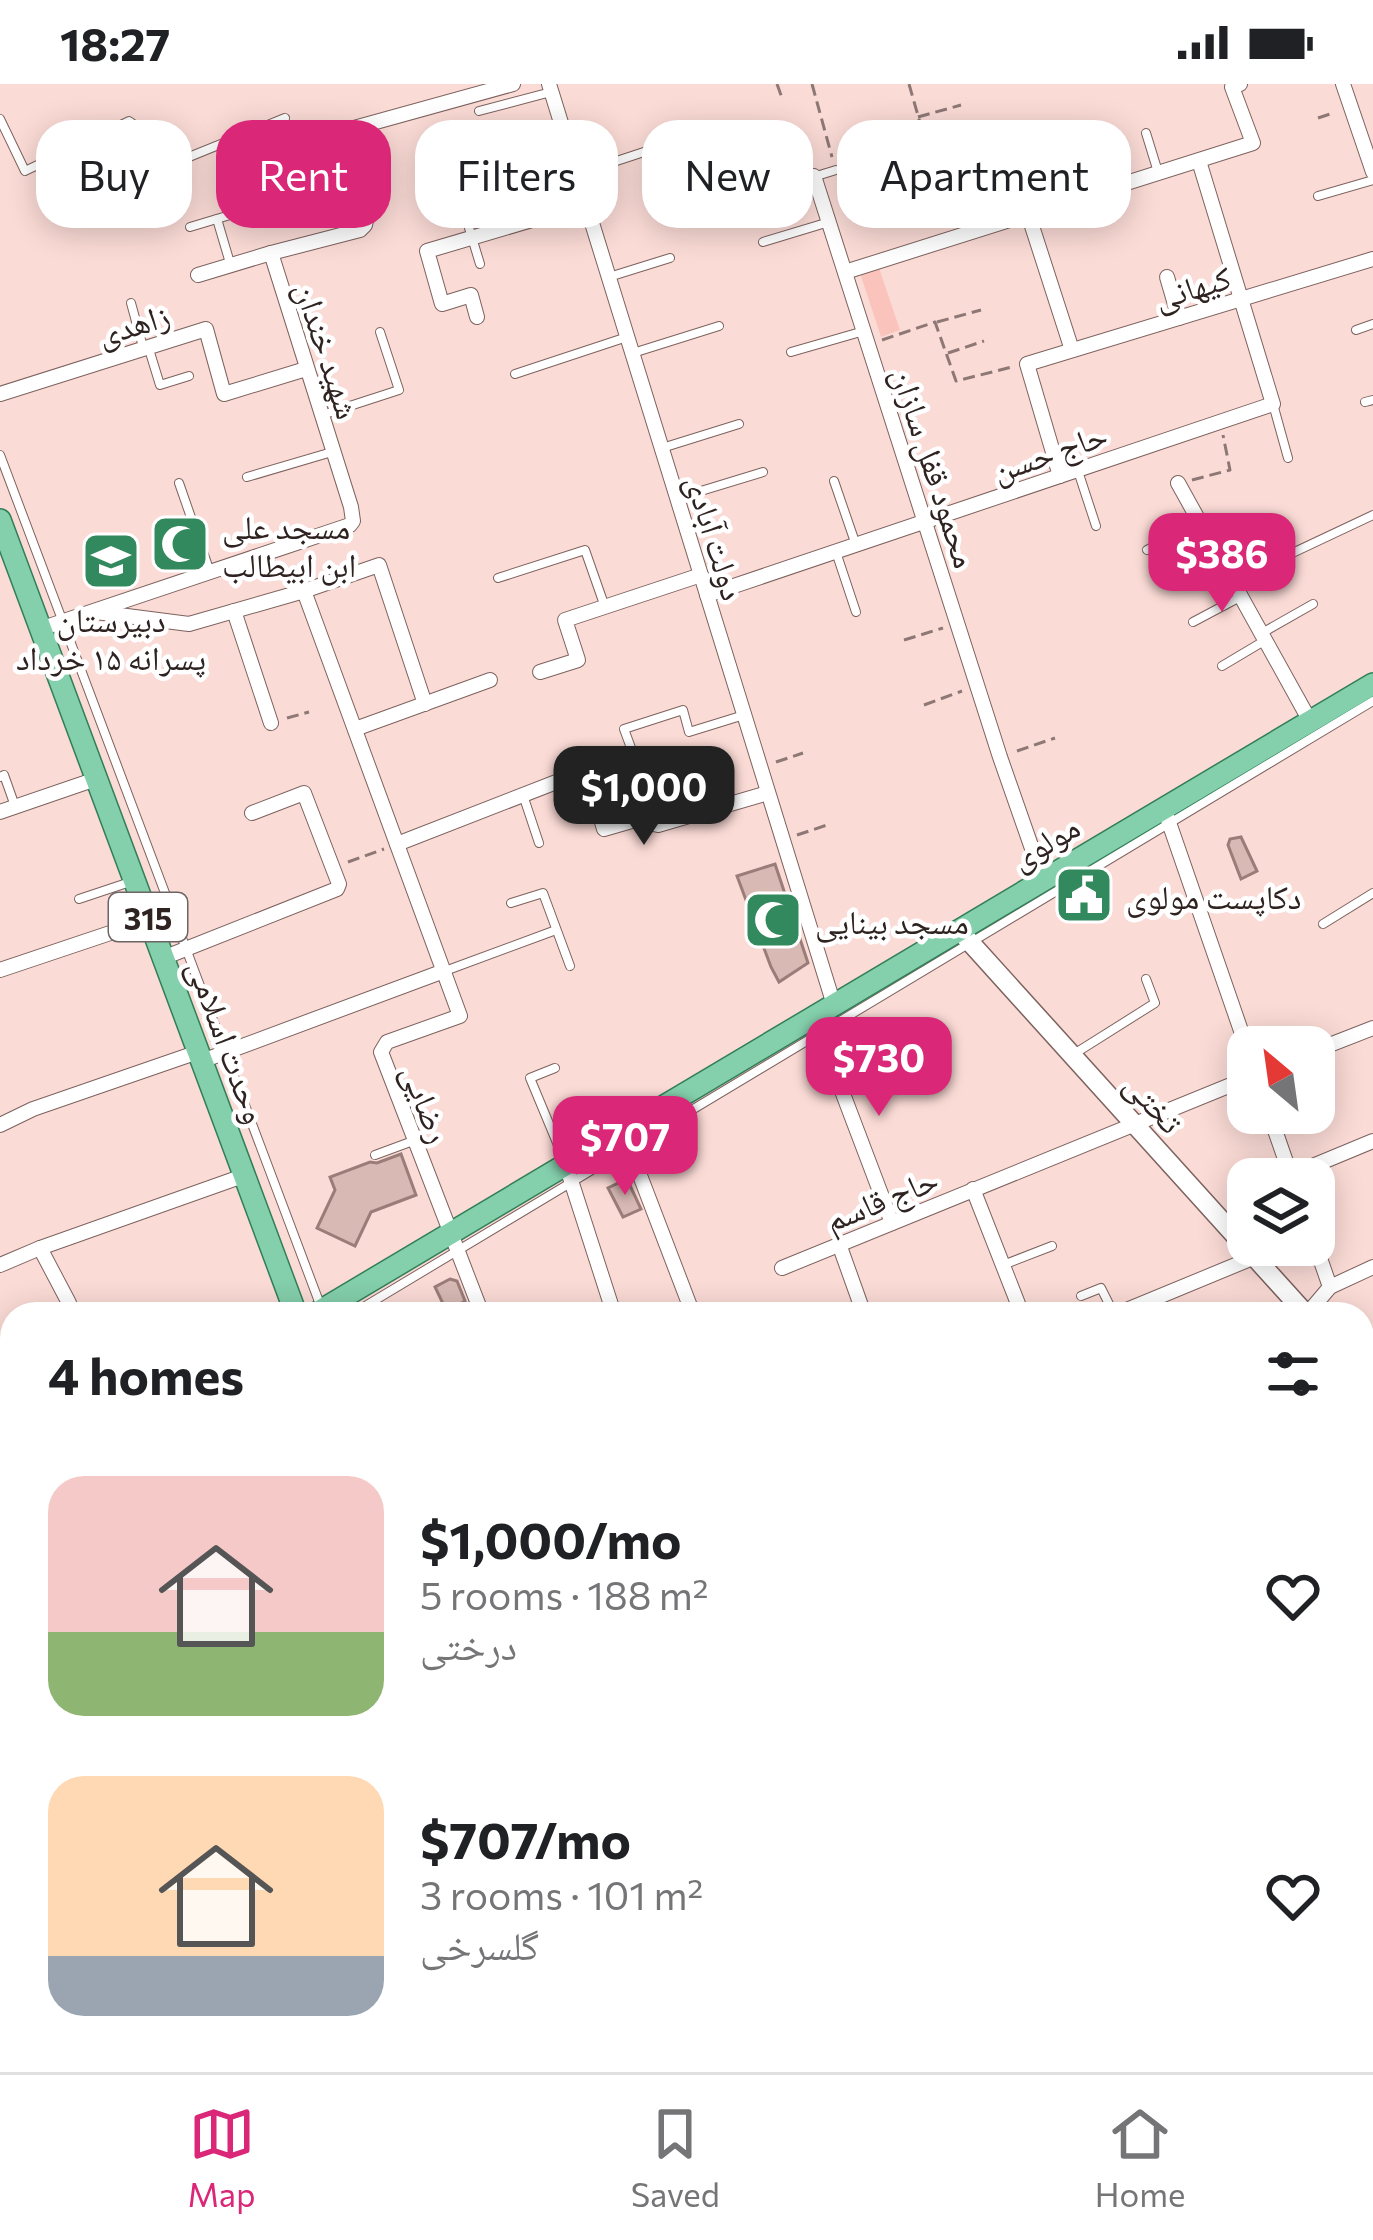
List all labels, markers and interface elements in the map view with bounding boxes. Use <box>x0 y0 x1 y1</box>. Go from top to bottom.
text: 18:27 <box>60 15 170 70</box>
chip: Buy <box>36 120 192 228</box>
chip: Rent <box>216 120 391 228</box>
chip: Filters <box>415 120 618 228</box>
chip: New <box>642 120 813 228</box>
chip: Apartment <box>837 120 1131 228</box>
street label: کیهانی <box>1149 255 1236 319</box>
street label: شهید خندان <box>286 276 370 424</box>
street label: زاهدی <box>92 293 175 355</box>
street label: محمود قفل سازان <box>882 362 988 573</box>
street label: حاج حسن <box>986 412 1113 492</box>
street label: دولت آبادی <box>677 469 755 605</box>
place label: مسجد علی ابن ابیطالب <box>222 505 356 586</box>
mosque icon: مسجد علی ابن ابیطالب <box>149 513 211 575</box>
pin: $386 <box>1151 513 1293 615</box>
text: $386 <box>1175 528 1269 576</box>
school or university icon: دبیرستان پسرانه ۱۵ خرداد <box>80 530 142 592</box>
place label: دبیرستان پسرانه ۱۵ خرداد <box>16 598 206 678</box>
pin: $1,000 <box>546 746 742 848</box>
text: $1,000 <box>580 761 708 809</box>
street label: مولوی <box>1002 805 1087 879</box>
public building icon: دکاپست مولوی <box>1053 864 1115 926</box>
place label: دکاپست مولوی <box>1126 875 1302 918</box>
mosque icon: مسجد بینایی <box>742 889 804 951</box>
road number: 315 <box>109 893 187 941</box>
place label: مسجد بینایی <box>815 900 969 943</box>
street label: وحدت اسلامی <box>179 954 278 1129</box>
pin: $730 <box>808 1017 950 1119</box>
north arrow <box>1227 1026 1335 1134</box>
map controls <box>1227 1026 1335 1266</box>
text: $730 <box>833 1032 925 1080</box>
street label: رضایی <box>392 1058 462 1149</box>
street label: تختی <box>1116 1063 1193 1142</box>
pin: $707 <box>554 1096 696 1198</box>
text: $707 <box>580 1111 670 1159</box>
street label: حاج قاسم <box>819 1157 945 1243</box>
button: layers <box>1227 1158 1335 1266</box>
icon: filters <box>1260 1341 1326 1407</box>
text: 4 homes <box>48 1343 244 1406</box>
text: $1,000/mo <box>420 1507 681 1570</box>
icon: home <box>144 1524 288 1668</box>
icon: heart <box>1260 1563 1326 1629</box>
text: 5 rooms · 188 m² <box>420 1570 709 1618</box>
text: درختی <box>420 1620 517 1668</box>
text: $707/mo <box>420 1807 631 1870</box>
icon: home <box>144 1824 288 1968</box>
icon: heart <box>1260 1863 1326 1929</box>
text: 3 rooms · 101 m² <box>420 1870 703 1918</box>
text: گلسرخی <box>420 1920 539 1968</box>
tab: Map <box>188 2101 256 2214</box>
tab: Saved <box>631 2101 720 2214</box>
tab: Home <box>1095 2101 1185 2214</box>

